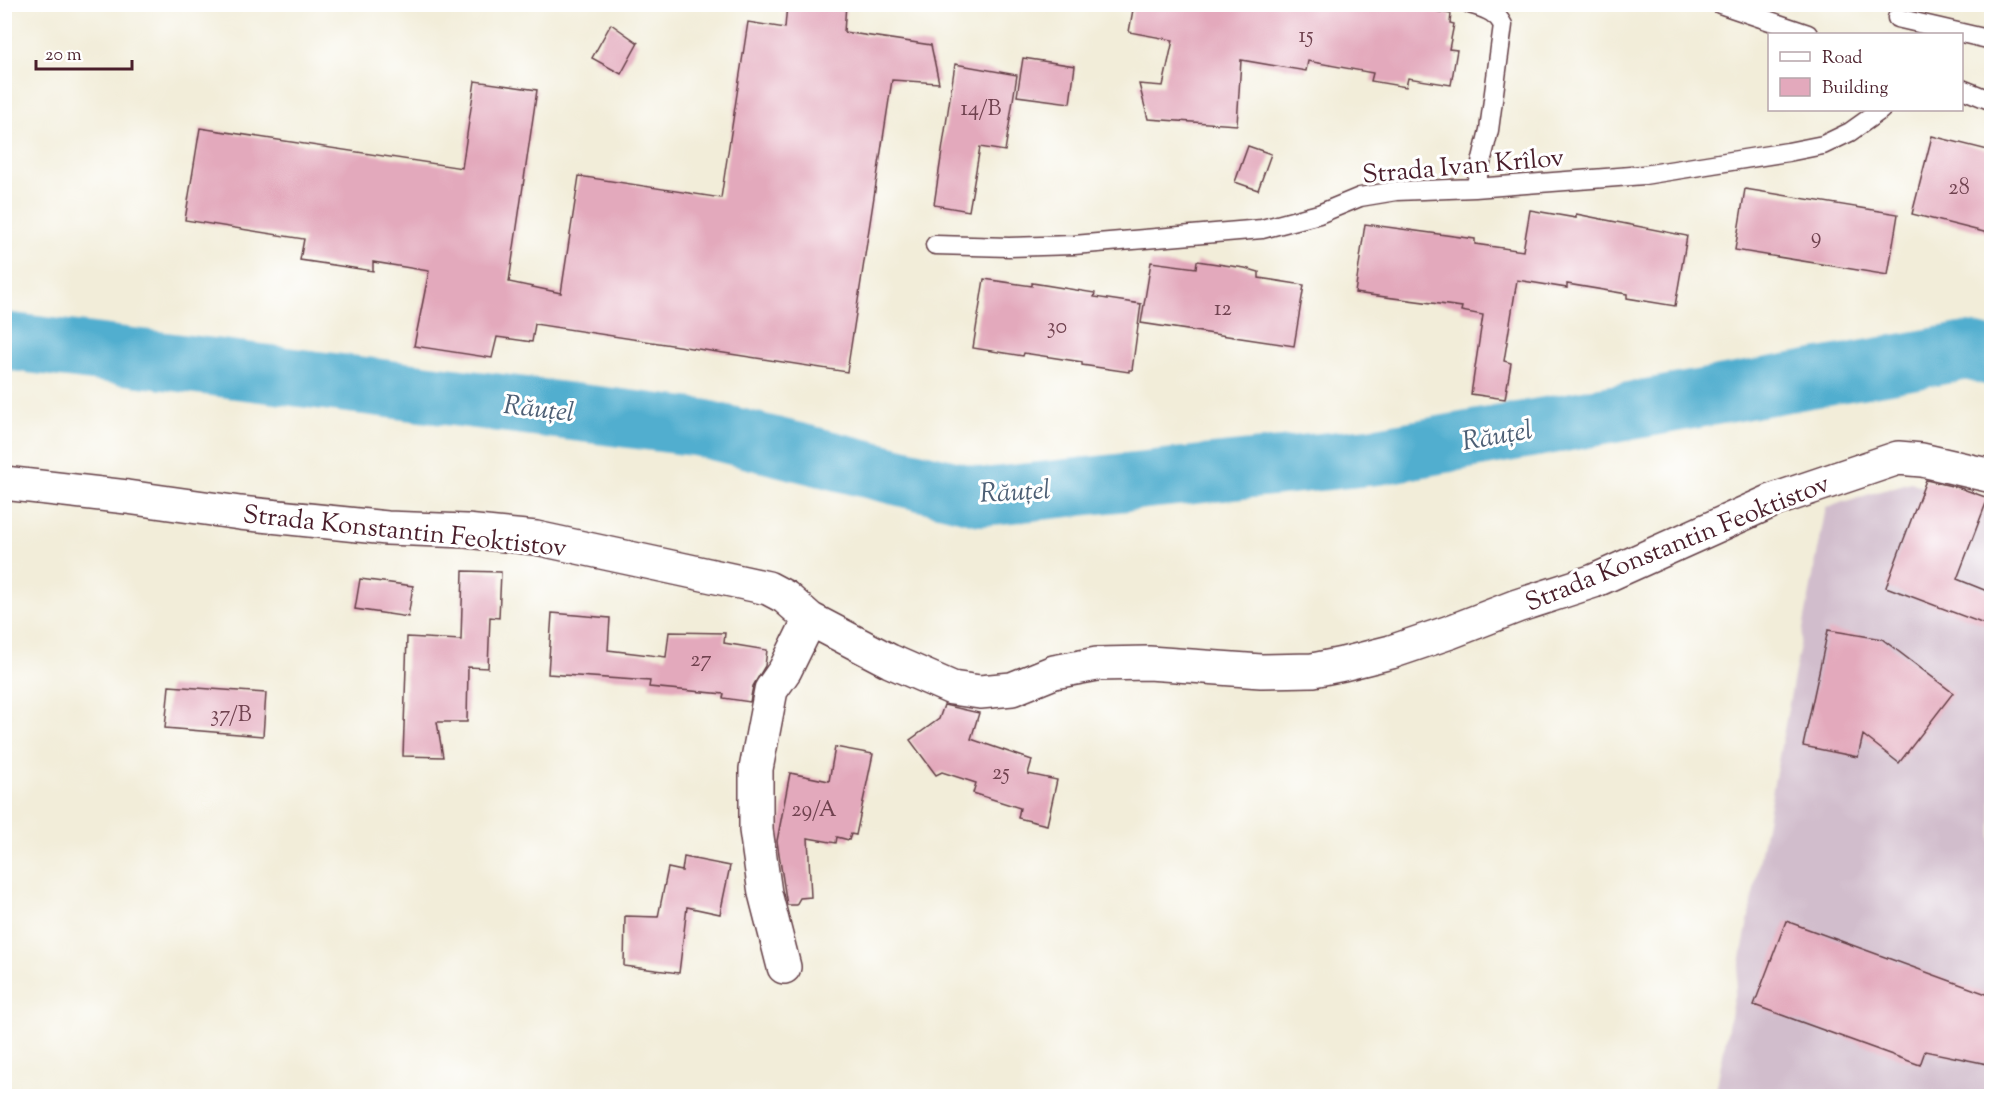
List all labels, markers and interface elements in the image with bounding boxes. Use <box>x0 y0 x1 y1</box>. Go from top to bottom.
house number: 15 <box>1298 21 1314 53</box>
scale bar <box>36 33 132 71</box>
legend <box>1768 33 1963 111</box>
text: 20 m <box>45 43 82 69</box>
text: Road <box>1822 46 1862 72</box>
text: Building <box>1822 76 1888 102</box>
house number: 14/B <box>961 94 1002 126</box>
street label: Strada Ivan Krîlov <box>1361 140 1566 195</box>
house number: 28 <box>1948 173 1970 205</box>
house number: 9 <box>1811 222 1821 254</box>
house number: 12 <box>1214 294 1232 326</box>
house number: 30 <box>1047 312 1067 344</box>
water label: Răuțel <box>501 387 576 434</box>
water label: Răuțel <box>1459 412 1536 463</box>
street label: Strada Konstantin Feoktistov <box>1520 466 1836 622</box>
water label: Răuțel <box>979 472 1051 515</box>
street label: Strada Konstantin Feoktistov <box>241 497 569 568</box>
house number: 27 <box>690 645 712 677</box>
house number: 37/B <box>210 700 252 732</box>
house number: 25 <box>992 758 1010 790</box>
house number: 29/A <box>791 795 837 827</box>

